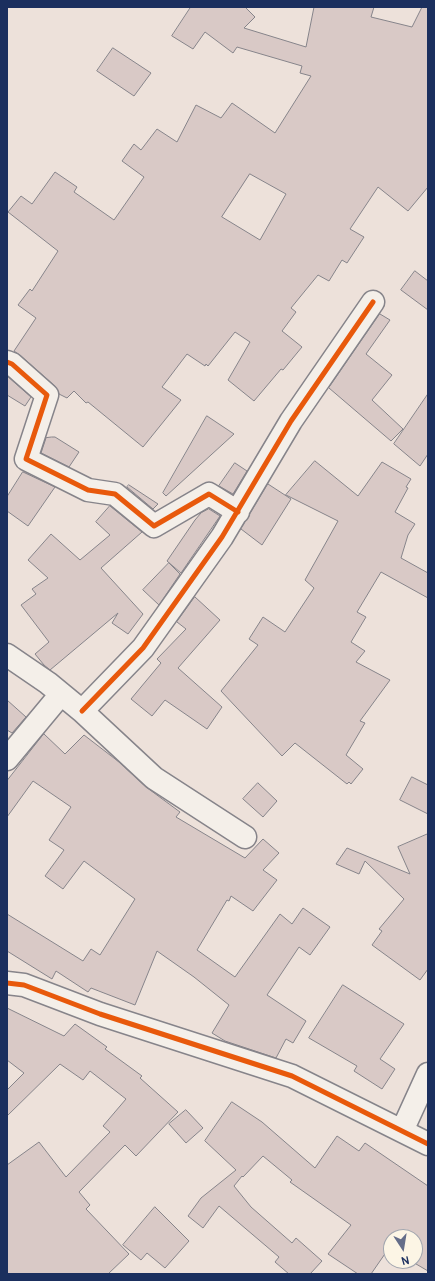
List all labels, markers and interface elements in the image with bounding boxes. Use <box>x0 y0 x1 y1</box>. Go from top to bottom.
north arrow <box>383 1229 423 1269</box>
text: N <box>400 1253 410 1267</box>

